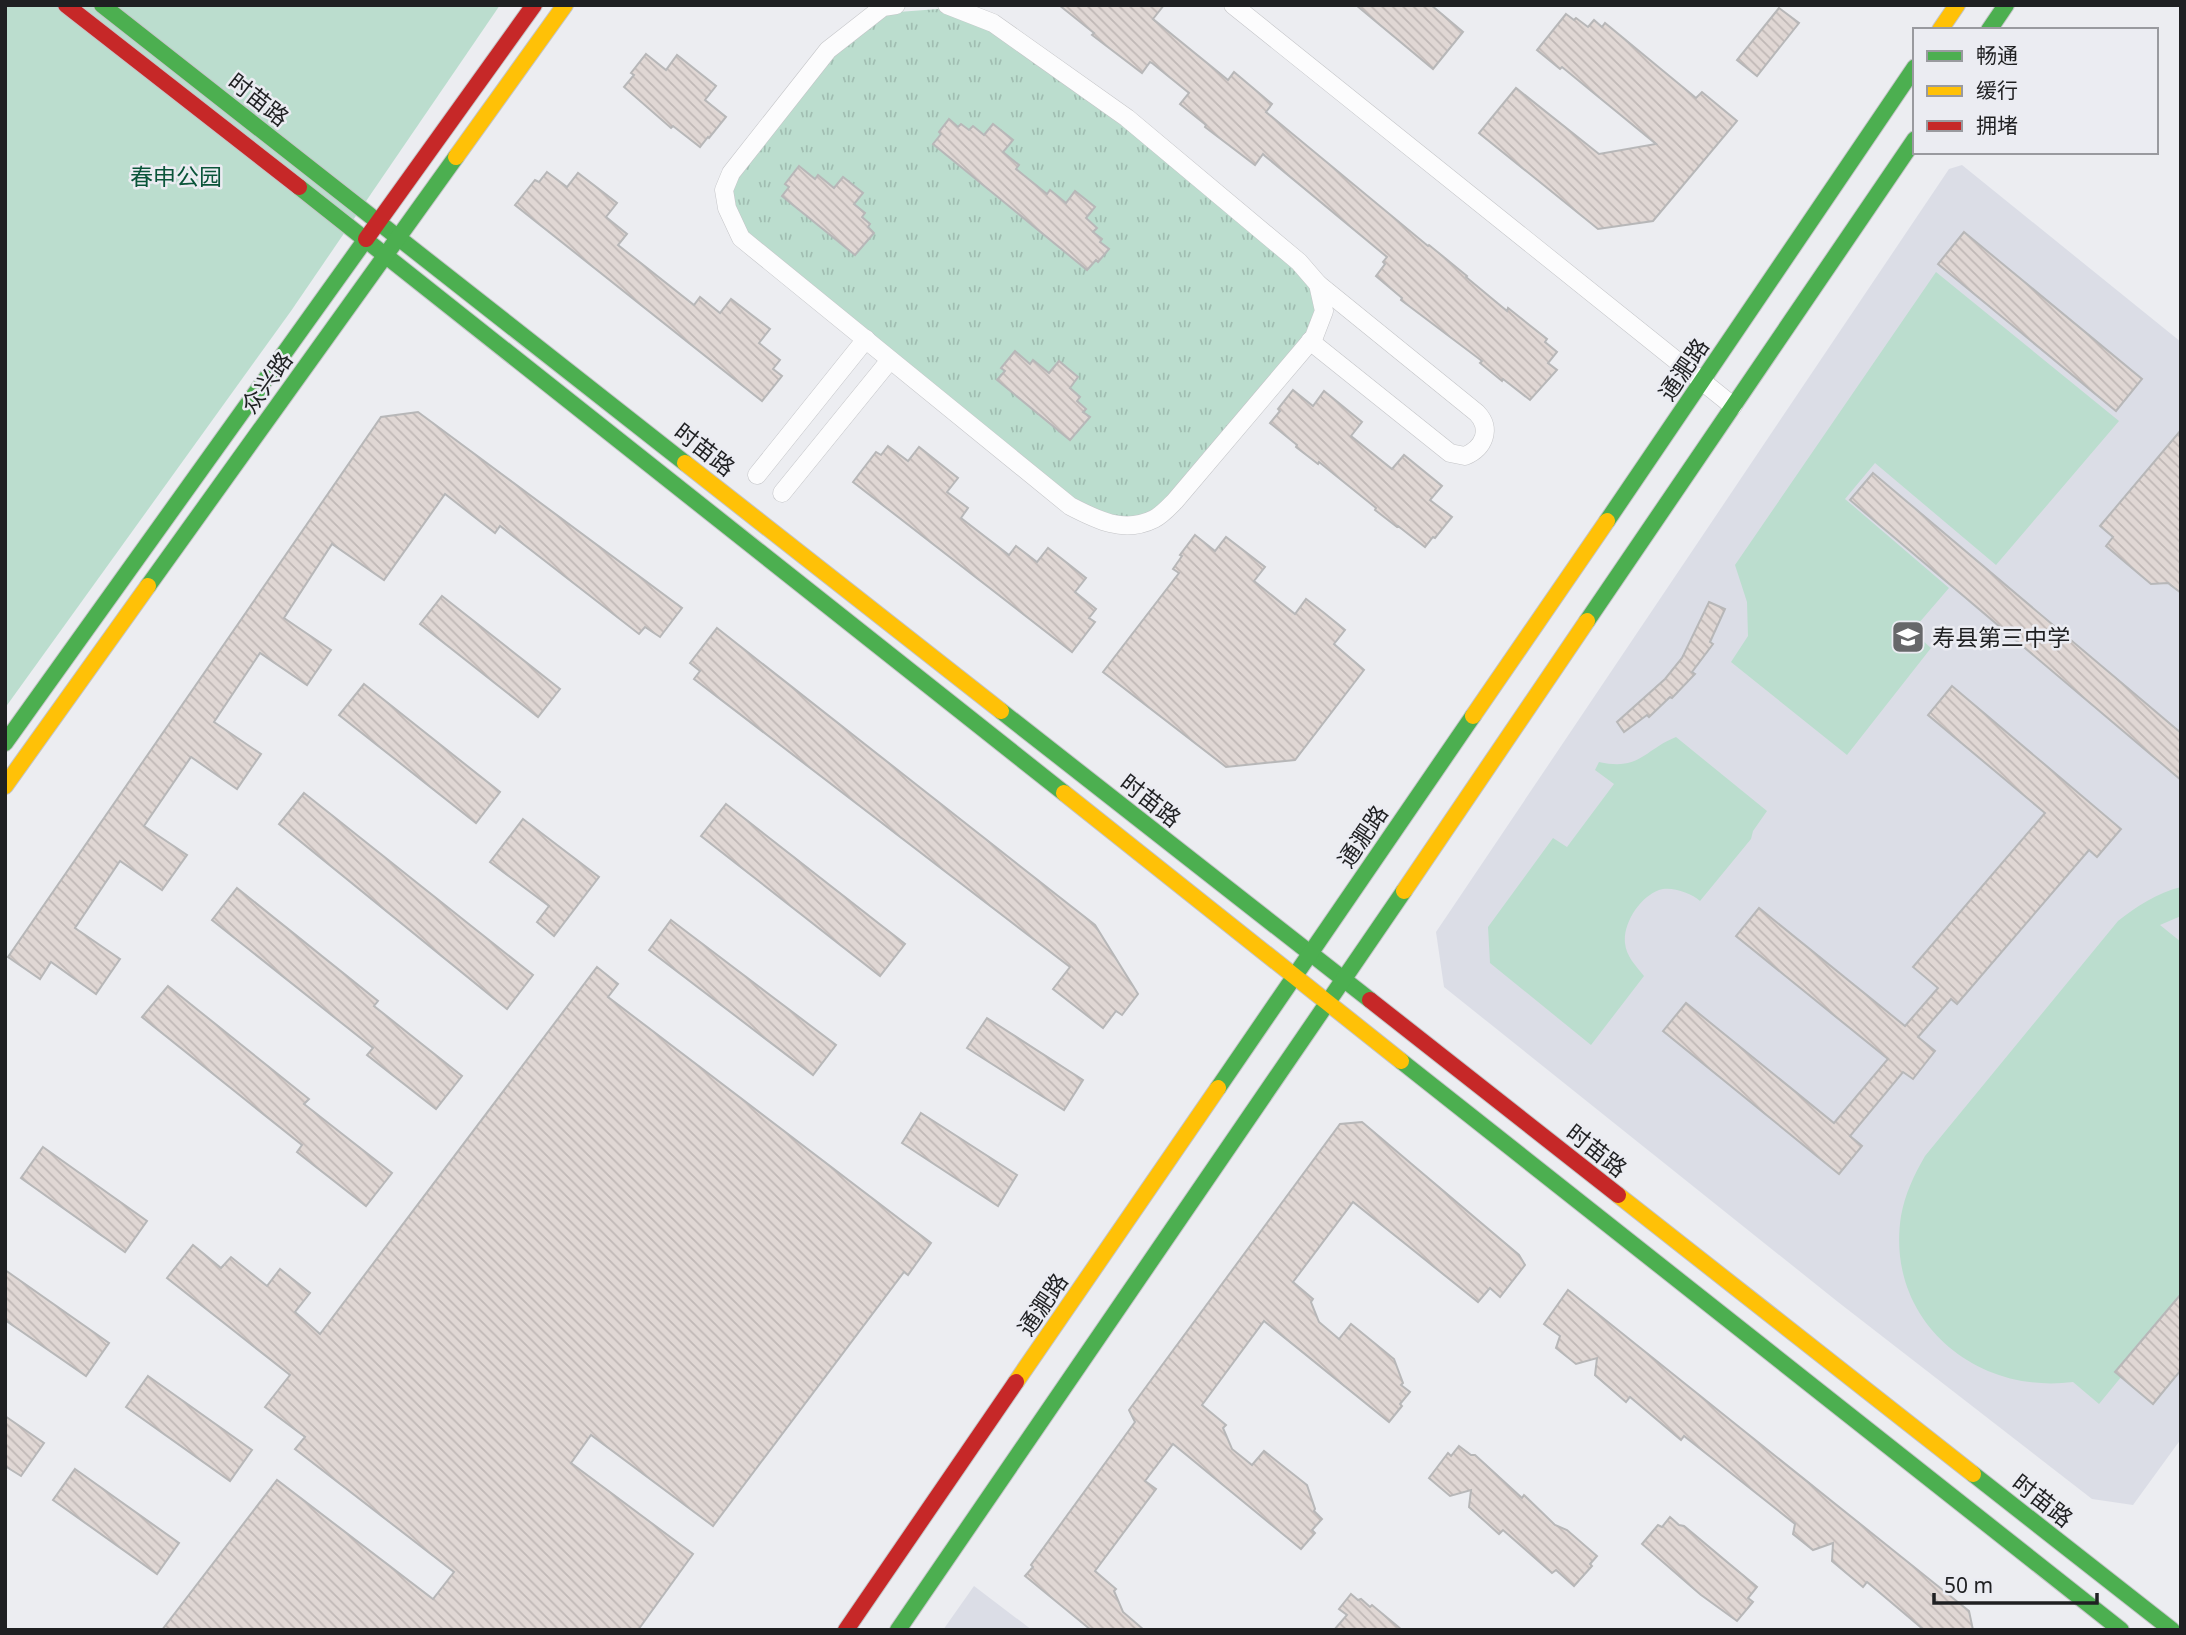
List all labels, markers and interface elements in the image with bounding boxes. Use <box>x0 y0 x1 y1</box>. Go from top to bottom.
legend <box>1913 28 2158 154</box>
text: 畅通 <box>1976 41 2018 69</box>
street label: 时苗路 <box>222 65 296 133</box>
text: 缓行 <box>1976 76 2018 104</box>
text: 拥堵 <box>1976 111 2018 139</box>
park label: 春申公园 <box>130 160 222 192</box>
street label: 通淝路 <box>1650 331 1716 407</box>
street label: 众兴路 <box>233 345 299 419</box>
street label: 时苗路 <box>668 415 742 483</box>
school or university icon: 寿县第三中学 <box>1889 618 1927 656</box>
place label: 寿县第三中学 <box>1932 621 2070 653</box>
street label: 时苗路 <box>1114 766 1188 834</box>
street label: 通淝路 <box>1329 798 1395 874</box>
street label: 时苗路 <box>1560 1116 1634 1184</box>
street label: 通淝路 <box>1009 1266 1075 1342</box>
street label: 时苗路 <box>2006 1466 2080 1534</box>
scale bar <box>1934 1562 2097 1606</box>
text: 50 m <box>1944 1571 1993 1599</box>

